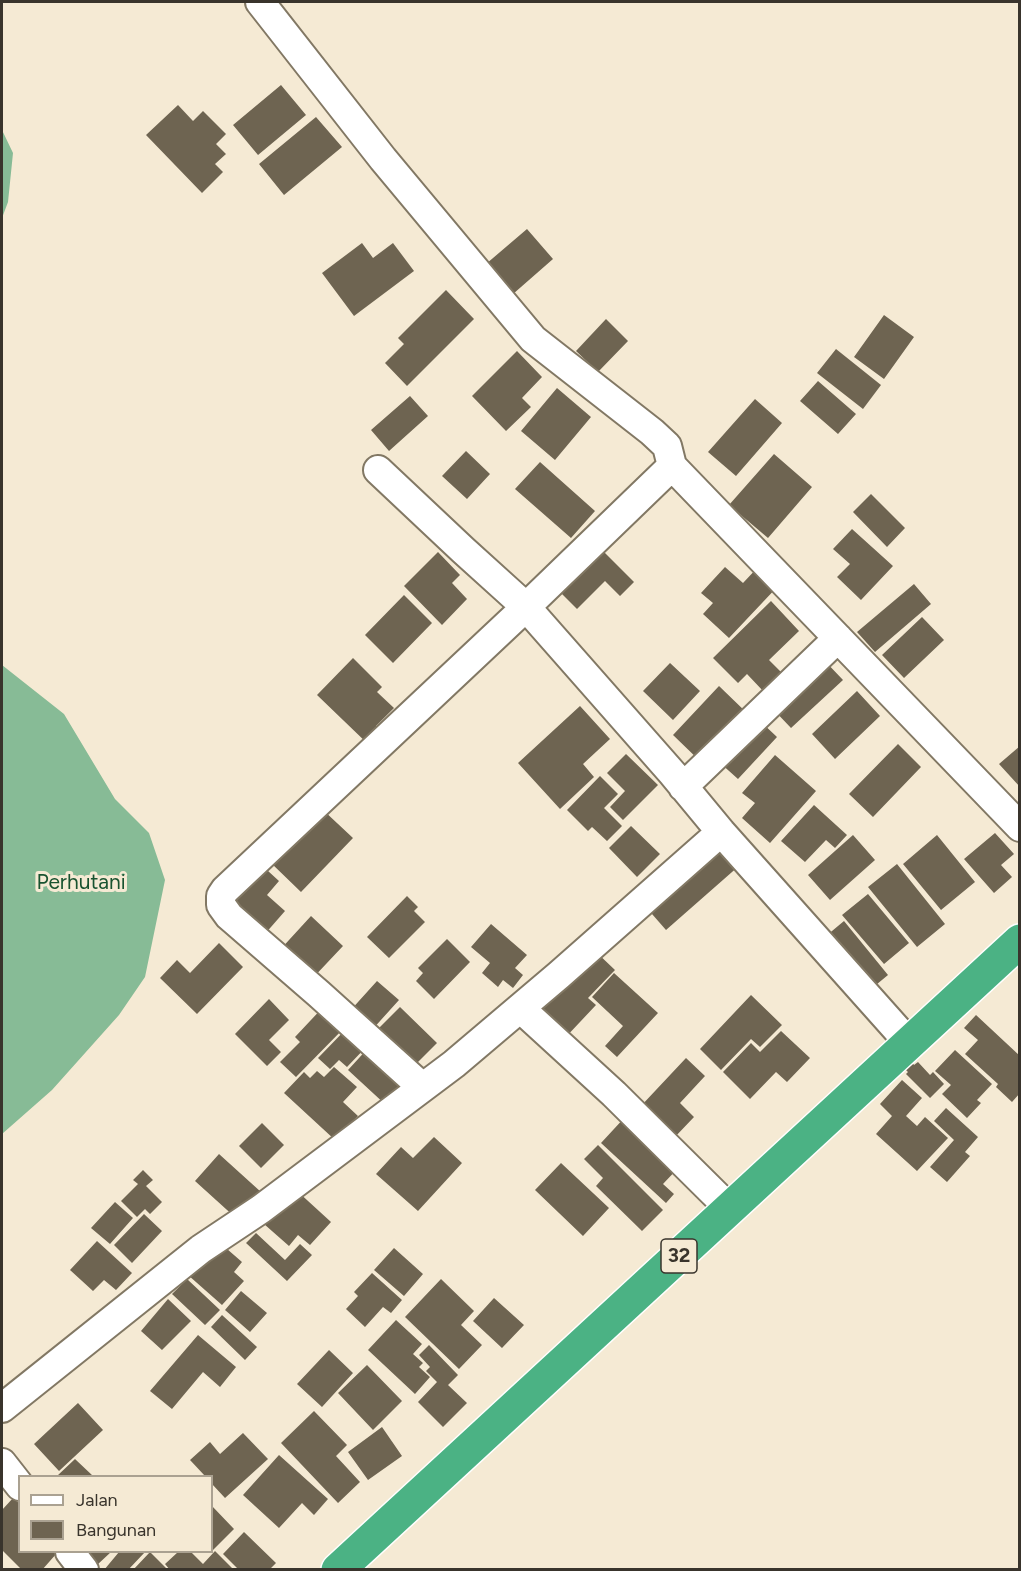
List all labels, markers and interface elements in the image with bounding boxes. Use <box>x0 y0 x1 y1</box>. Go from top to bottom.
park label: Perhutani <box>36 870 126 896</box>
road number: 32 <box>661 1239 697 1273</box>
legend <box>18 1475 213 1553</box>
text: Jalan <box>76 1489 118 1511</box>
text: Bangunan <box>76 1519 156 1541</box>

